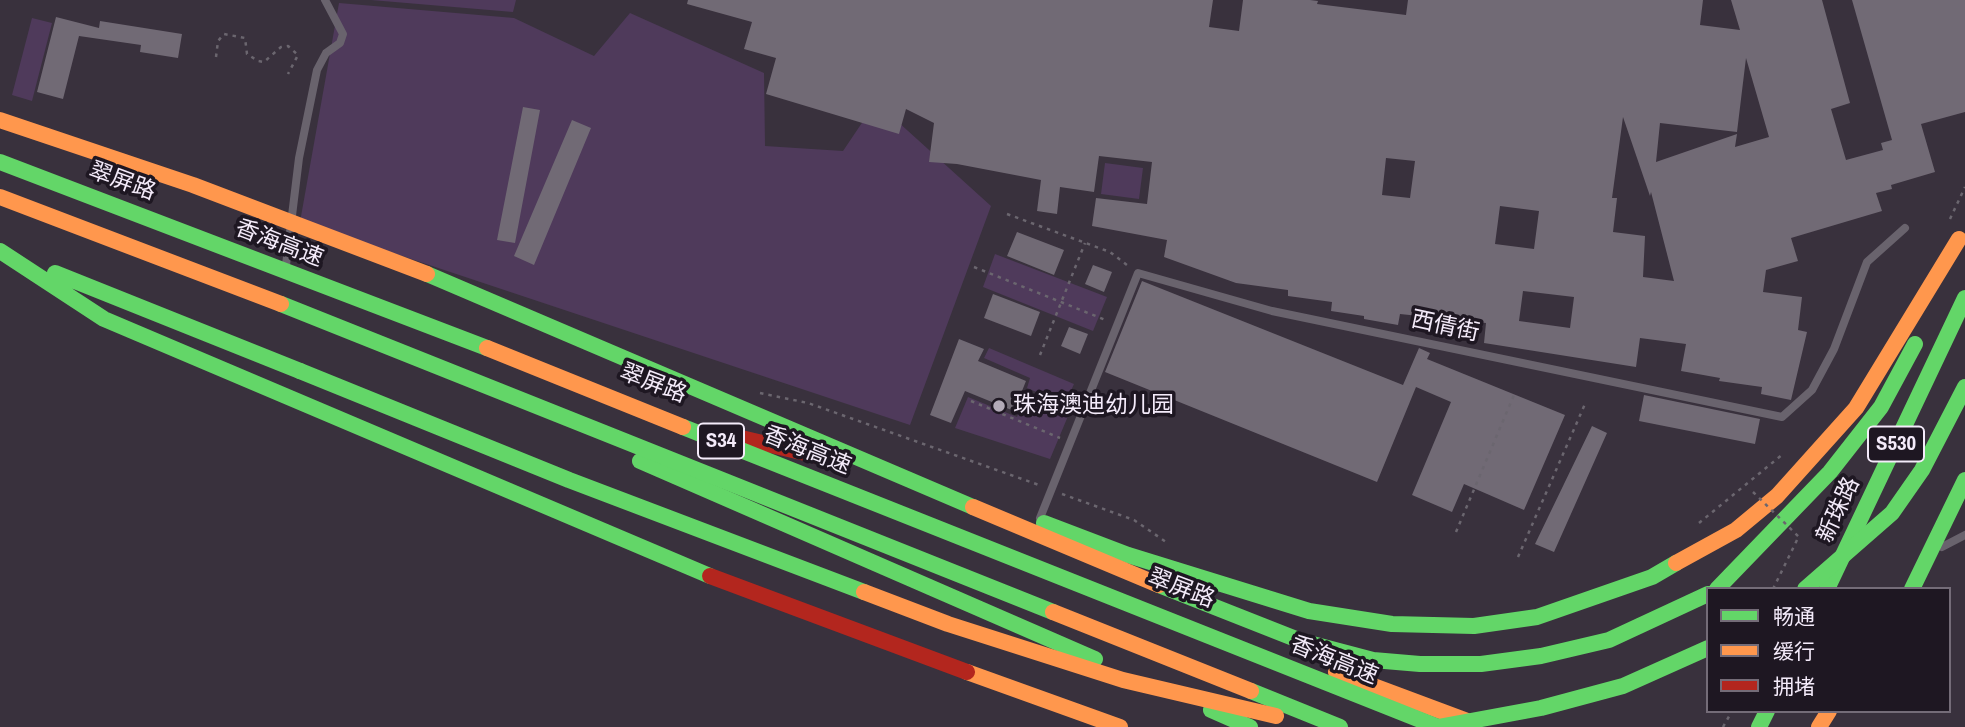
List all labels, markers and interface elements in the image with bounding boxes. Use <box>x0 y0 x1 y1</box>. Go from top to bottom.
street label: 翠屏路 <box>85 157 159 207</box>
street label: 香海高速 <box>231 215 327 273</box>
street label: 西倩街 <box>1408 306 1482 348</box>
street label: 翠屏路 <box>616 359 690 409</box>
place label: 珠海澳迪幼儿园 <box>1013 392 1174 420</box>
marker: 珠海澳迪幼儿园 <box>991 398 1007 414</box>
street label: 香海高速 <box>759 421 855 481</box>
road number: S34 <box>698 424 744 458</box>
road number: S530 <box>1868 426 1924 462</box>
street label: 新珠路 <box>1812 473 1866 547</box>
street label: 翠屏路 <box>1144 564 1218 614</box>
legend <box>1706 587 1951 713</box>
text: 畅通 <box>1773 602 1815 631</box>
street label: 香海高速 <box>1286 631 1382 691</box>
text: 缓行 <box>1773 637 1815 666</box>
text: 拥堵 <box>1773 672 1815 701</box>

